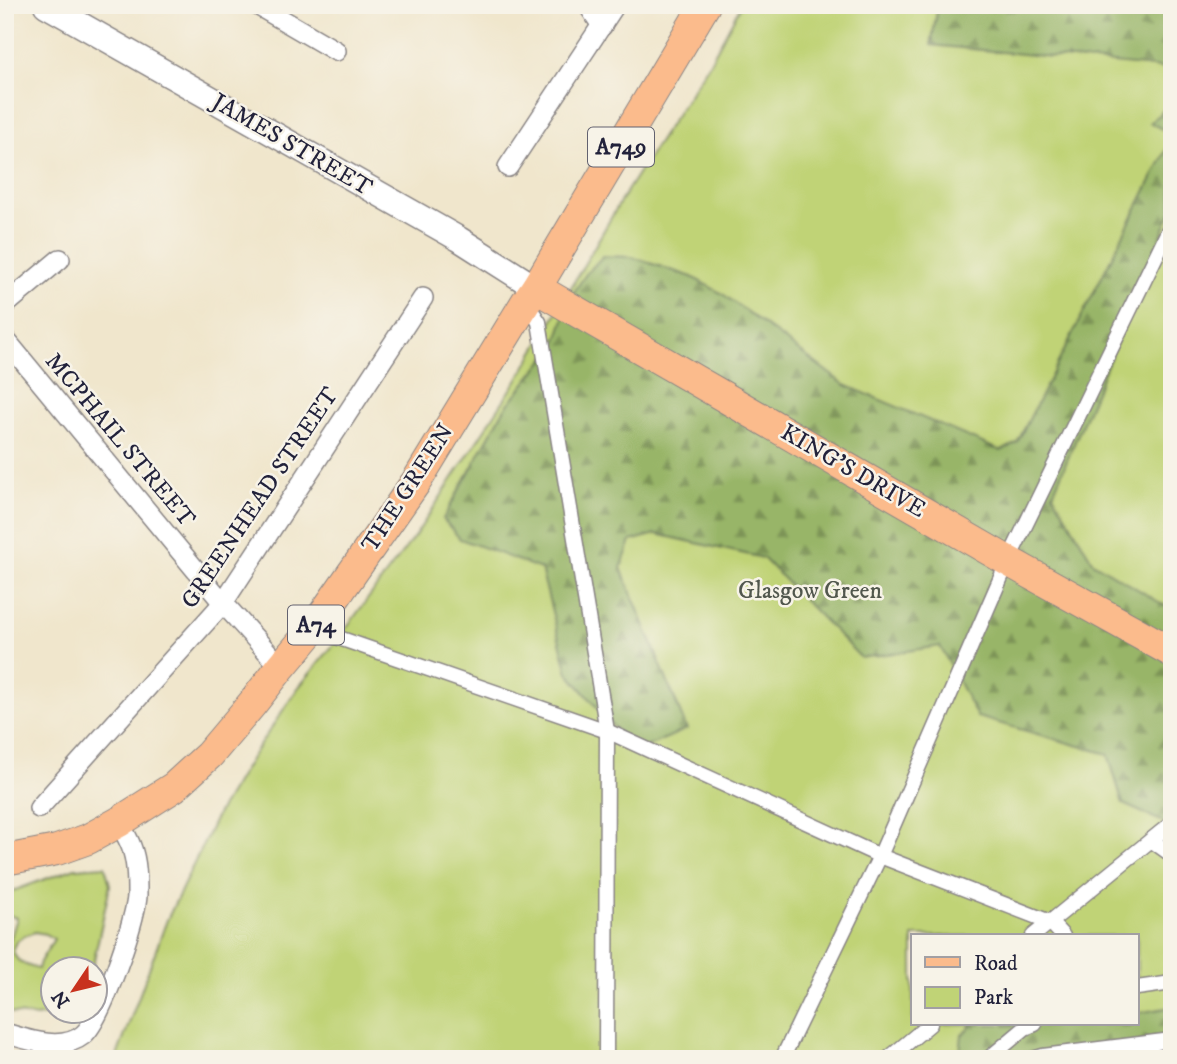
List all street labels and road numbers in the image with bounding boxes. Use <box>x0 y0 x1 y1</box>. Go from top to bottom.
street label: JAMES STREET <box>205 86 377 203</box>
road number: A749 <box>588 128 654 166</box>
street label: MCPHAIL STREET <box>38 347 202 533</box>
street label: GREENHEAD STREET <box>175 382 345 614</box>
street label: KING'S DRIVE <box>775 417 931 525</box>
street label: THE GREEN <box>355 418 461 558</box>
road number: A74 <box>288 606 344 645</box>

